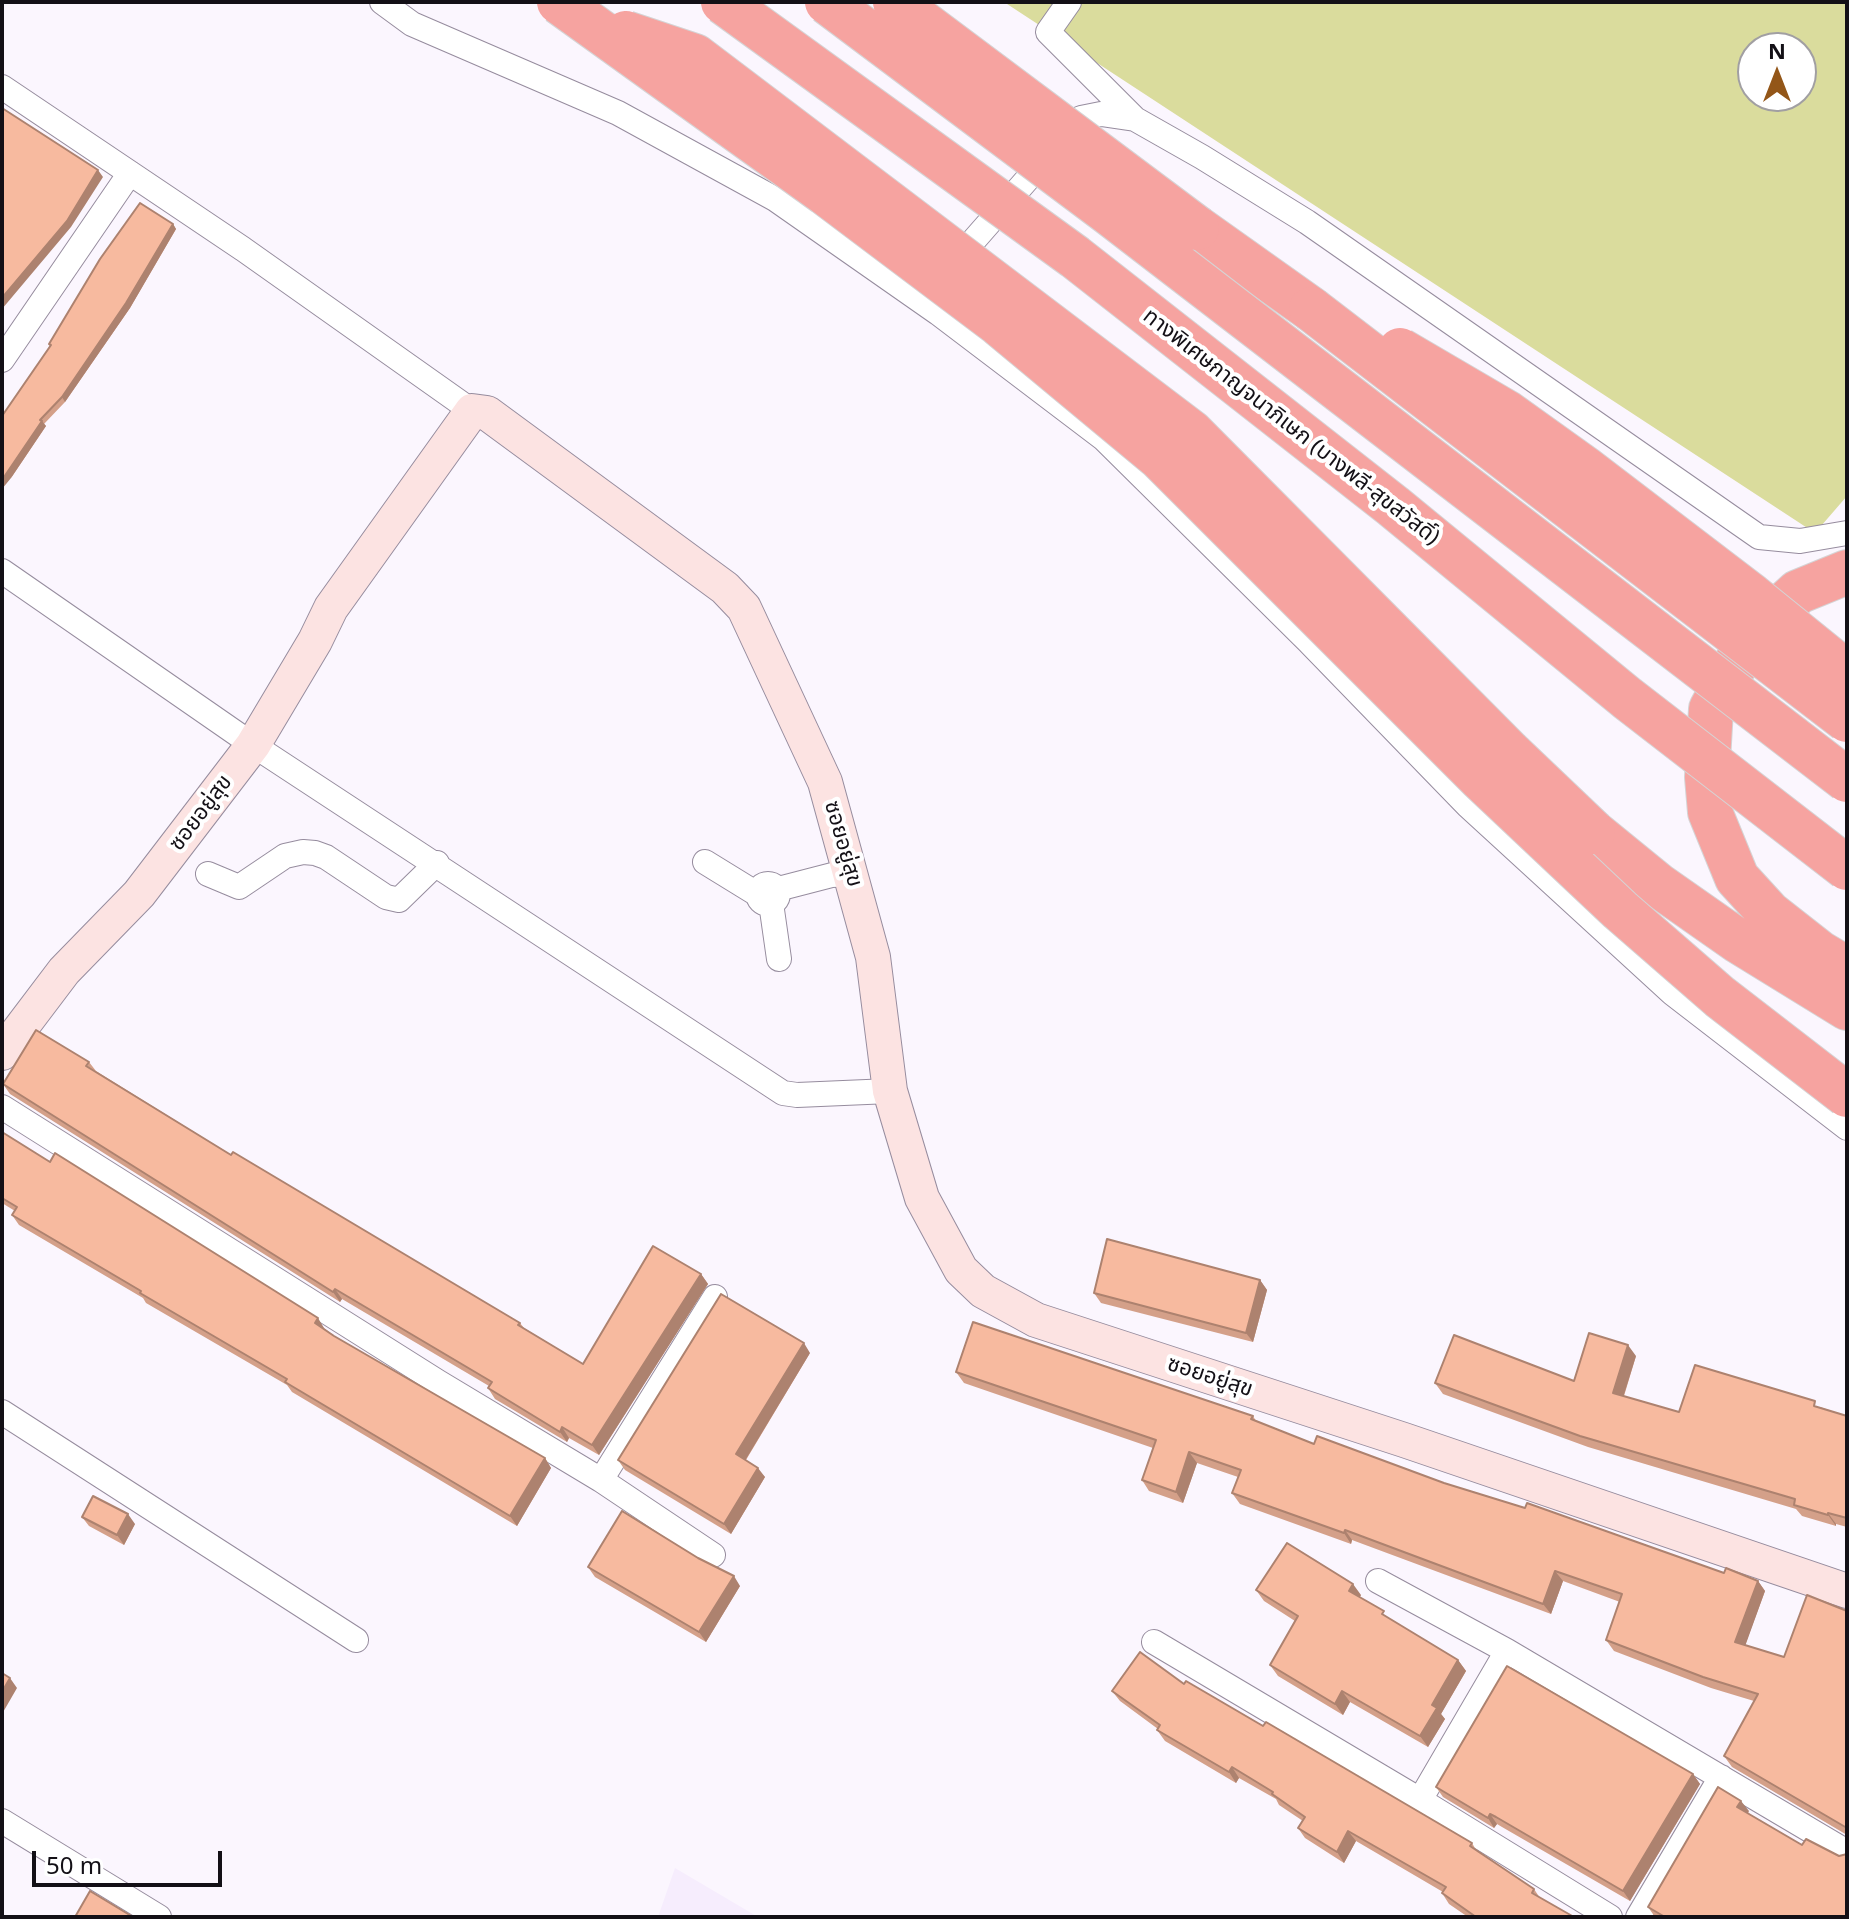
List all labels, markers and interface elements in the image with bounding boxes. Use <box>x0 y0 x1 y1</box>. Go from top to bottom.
north arrow <box>1737 32 1817 112</box>
text: N <box>1768 35 1786 65</box>
street label: ทางพิเศษกาญจนาภิเษก (บางพลี-สุขสวัสดิ์) <box>1138 303 1444 551</box>
street label: ซอยอยู่สุข <box>164 770 238 856</box>
street label: ซอยอยู่สุข <box>818 798 868 890</box>
street label: ซอยอยู่สุข <box>1164 1351 1256 1403</box>
scale bar <box>36 1835 226 1885</box>
text: 50 m <box>46 1848 102 1881</box>

